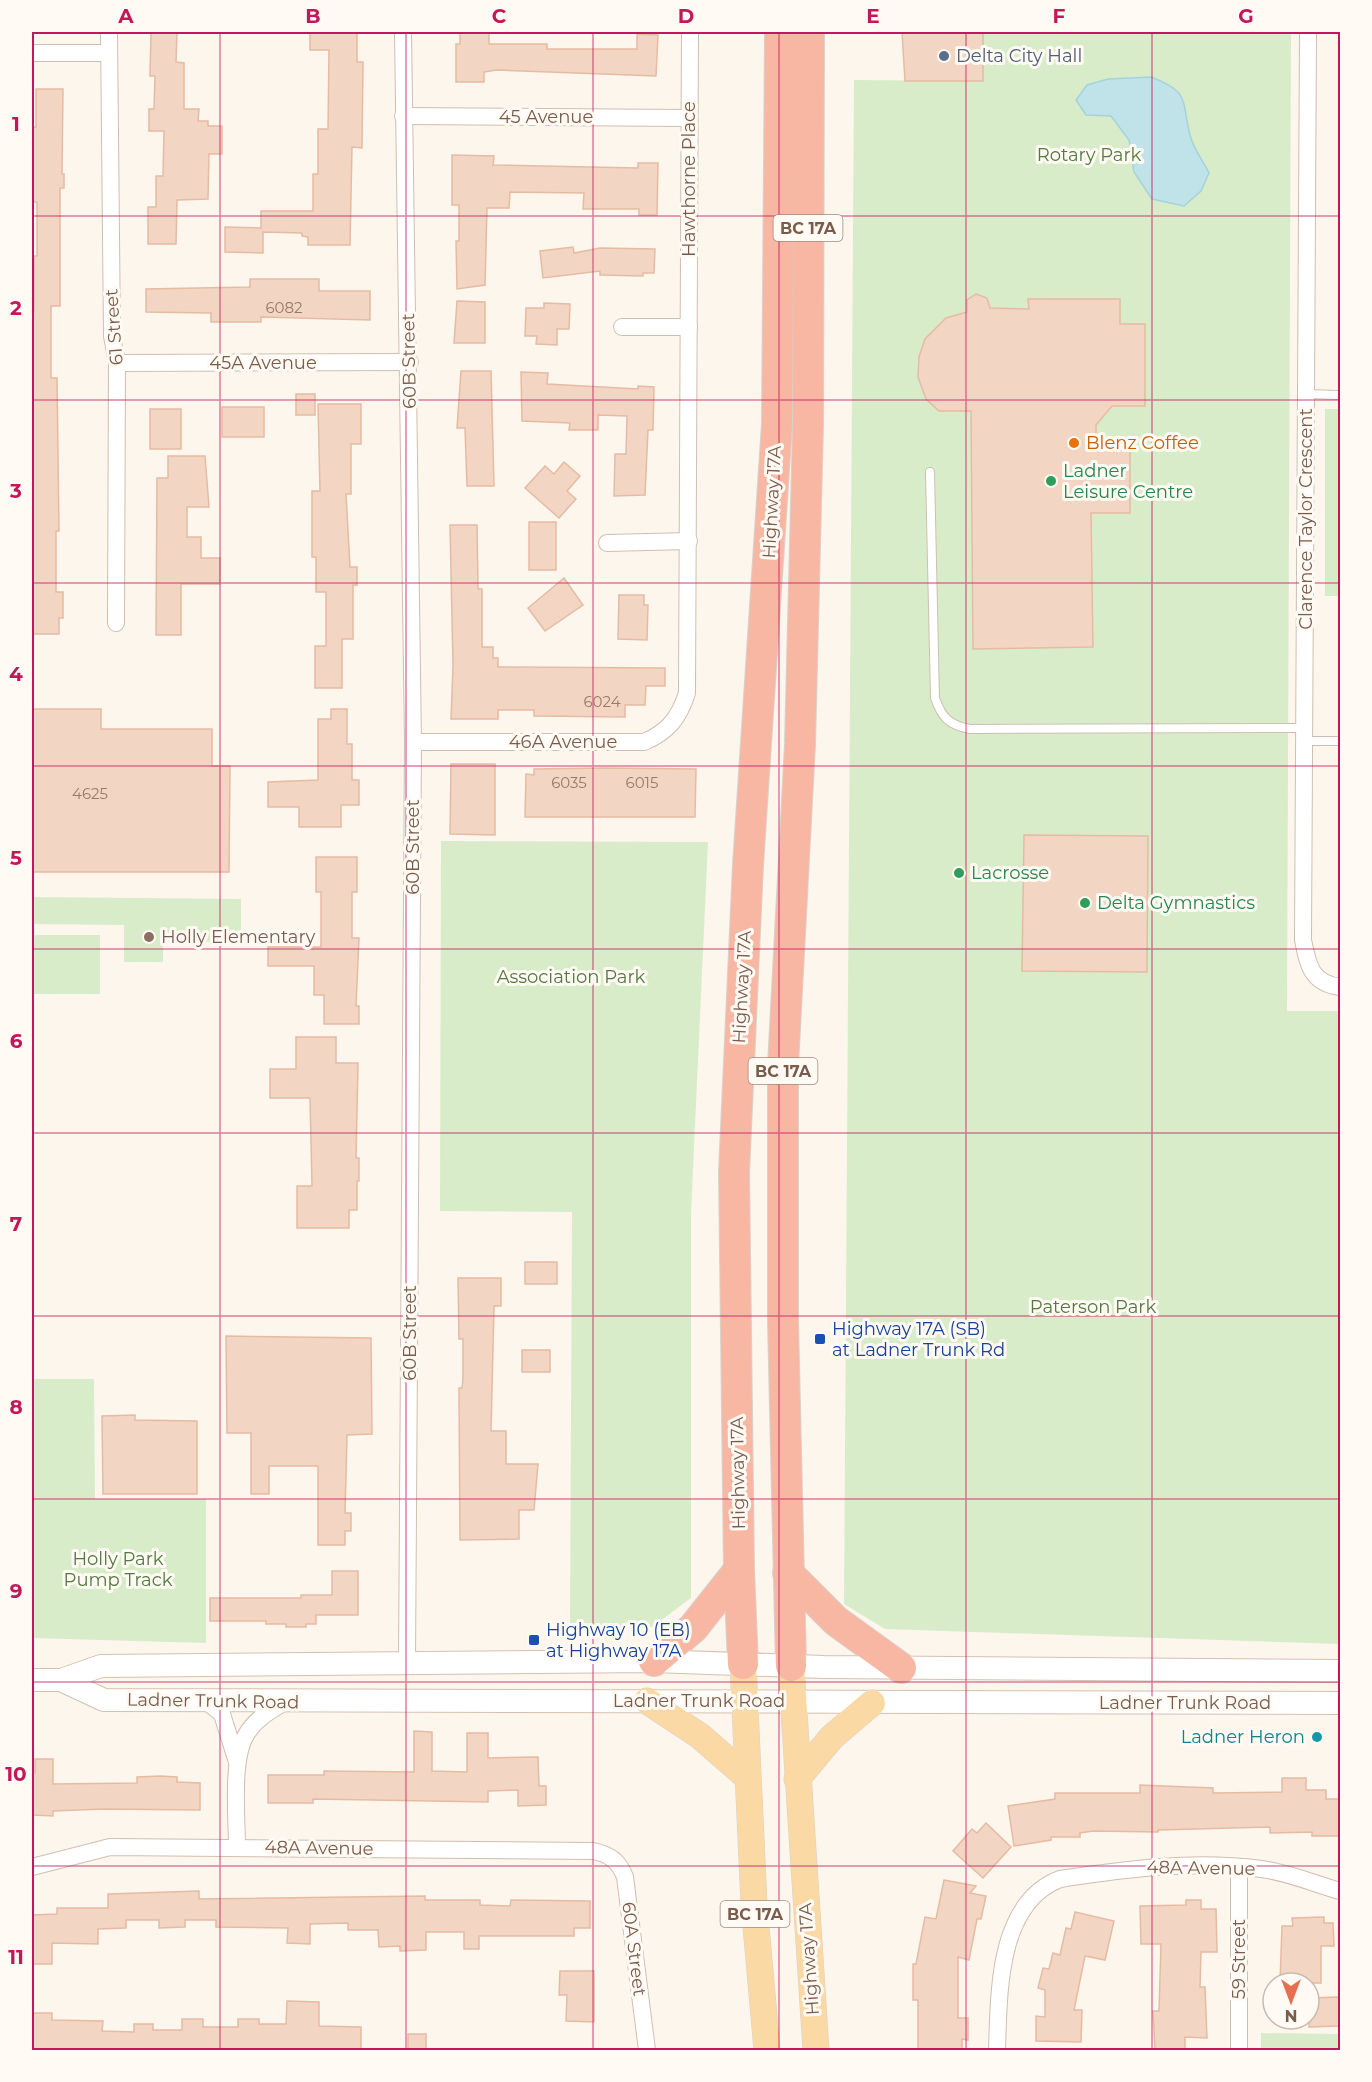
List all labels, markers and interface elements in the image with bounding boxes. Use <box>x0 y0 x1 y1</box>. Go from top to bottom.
text: A <box>117 4 134 28</box>
text: B <box>305 4 321 28</box>
text: C <box>492 4 507 28</box>
text: D <box>678 4 694 28</box>
text: E <box>866 4 880 28</box>
text: F <box>1053 4 1066 28</box>
text: G <box>1238 4 1254 28</box>
place label: Delta City Hall <box>956 45 1082 67</box>
marker: Delta City Hall <box>937 49 951 63</box>
street label: Hawthorne Place <box>678 101 700 257</box>
street label: 45 Avenue <box>499 106 593 128</box>
text: 1 <box>12 112 20 136</box>
park label: Rotary Park <box>1037 144 1142 166</box>
road number: BC 17A <box>774 215 842 241</box>
street label: 61 Street <box>100 288 128 366</box>
text: 2 <box>10 296 22 320</box>
house number: 6082 <box>265 298 303 317</box>
street label: 60B Street <box>397 313 421 409</box>
street label: 45A Avenue <box>209 352 317 374</box>
street label: Clarence Taylor Crescent <box>1295 408 1317 630</box>
place label: Blenz Coffee <box>1086 432 1199 454</box>
marker: Blenz Coffee <box>1067 436 1081 450</box>
street label: Highway 17A <box>758 445 786 559</box>
place label: Ladner Leisure Centre <box>1063 460 1193 503</box>
marker: Ladner Leisure Centre <box>1044 474 1058 488</box>
text: 3 <box>9 479 22 503</box>
text: 4 <box>9 662 23 686</box>
house number: 6024 <box>583 692 621 711</box>
street label: 46A Avenue <box>509 731 617 753</box>
house number: 6035 <box>551 773 587 792</box>
house number: 6015 <box>626 773 658 792</box>
house number: 4625 <box>72 784 108 803</box>
street label: 60B Street <box>402 799 424 895</box>
text: 5 <box>10 846 22 870</box>
place label: Lacrosse <box>971 862 1049 884</box>
marker: Lacrosse <box>952 866 966 880</box>
place label: Delta Gymnastics <box>1097 892 1255 914</box>
marker: Delta Gymnastics <box>1078 896 1092 910</box>
place label: Holly Elementary <box>161 926 316 948</box>
marker: Holly Elementary <box>142 930 156 944</box>
street label: Highway 17A <box>728 930 756 1044</box>
park label: Association Park <box>497 966 646 988</box>
text: 6 <box>10 1029 23 1053</box>
road number: BC 17A <box>748 1058 818 1084</box>
text: 7 <box>10 1212 22 1236</box>
street label: 60B Street <box>399 1285 421 1381</box>
park label: Paterson Park <box>1030 1296 1156 1318</box>
place label: Highway 17A (SB) at Ladner Trunk Rd <box>832 1318 1005 1361</box>
marker: Highway 17A (SB) at Ladner Trunk Rd <box>813 1332 827 1346</box>
text: 8 <box>9 1395 23 1419</box>
street label: Highway 17A <box>726 1416 750 1530</box>
park label: Holly Park Pump Track <box>64 1548 173 1591</box>
text: 9 <box>10 1579 22 1603</box>
place label: Highway 10 (EB) at Highway 17A <box>546 1619 691 1662</box>
marker: Highway 10 (EB) at Highway 17A <box>527 1633 541 1647</box>
street label: Ladner Trunk Road <box>127 1688 299 1714</box>
street label: Ladner Trunk Road <box>613 1690 785 1712</box>
street label: Ladner Trunk Road <box>1099 1692 1271 1714</box>
place label: Ladner Heron <box>1181 1726 1305 1748</box>
marker: Ladner Heron <box>1310 1730 1324 1744</box>
text: 10 <box>5 1762 27 1786</box>
street label: 48A Avenue <box>264 1836 374 1860</box>
street label: 48A Avenue <box>1146 1856 1256 1880</box>
street label: 60A Street <box>617 1901 651 1997</box>
road number: BC 17A <box>720 1901 789 1927</box>
street label: Highway 17A <box>794 1902 824 2016</box>
street label: 59 Street <box>1228 1919 1250 1999</box>
text: 11 <box>8 1945 24 1969</box>
north arrow <box>1261 1971 1321 2031</box>
text: N <box>1285 2006 1297 2025</box>

